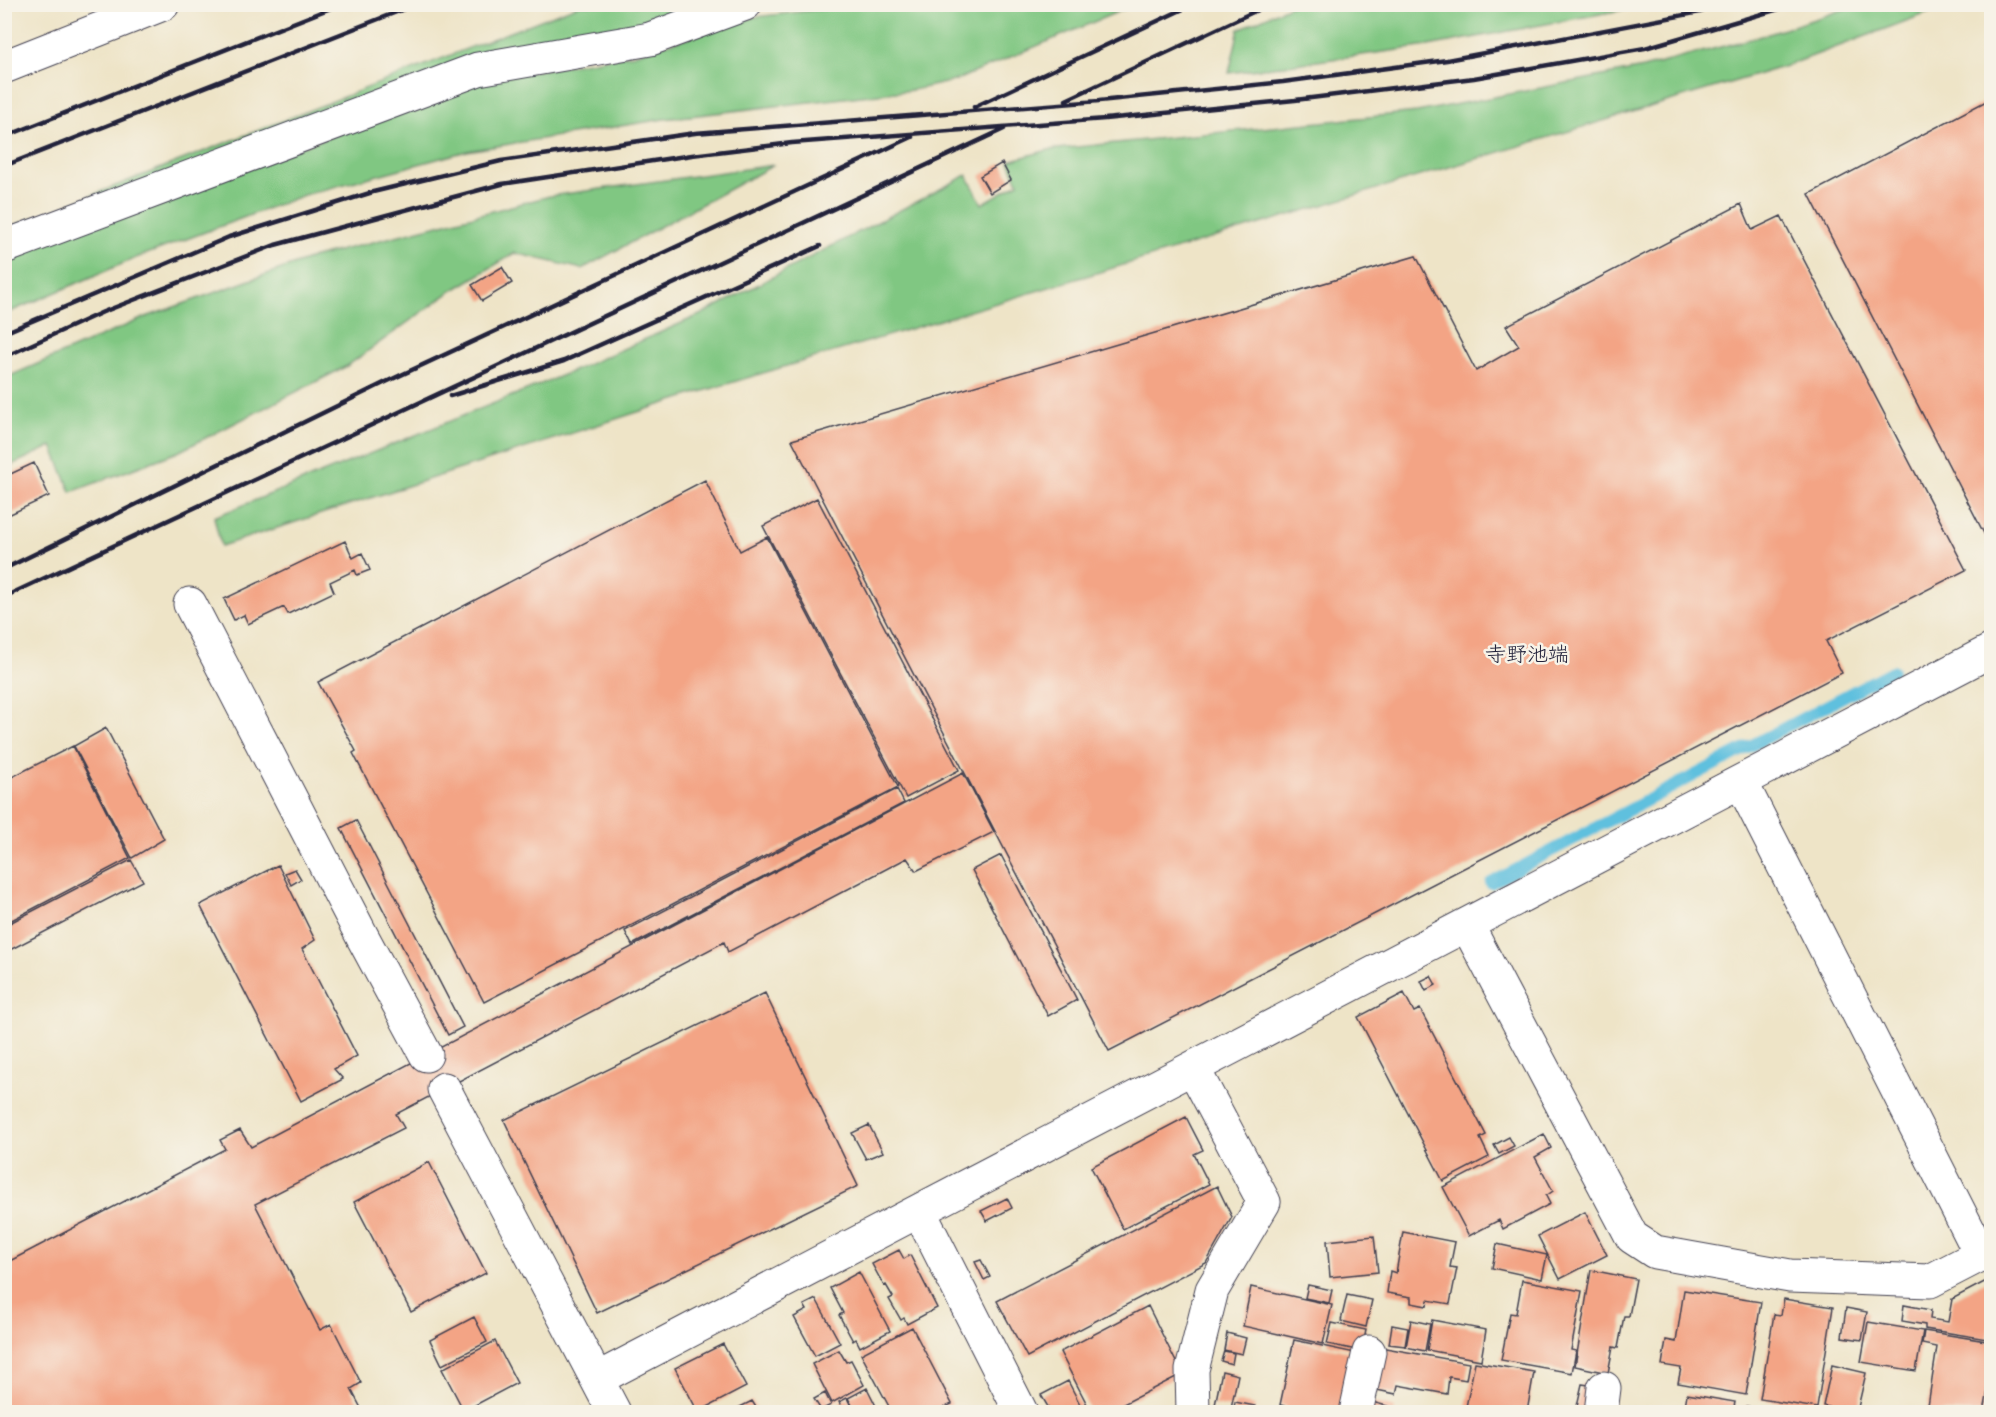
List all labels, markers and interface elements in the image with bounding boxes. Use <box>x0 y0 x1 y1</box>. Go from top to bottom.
district label: 寺野池端 <box>1485 644 1569 670</box>

